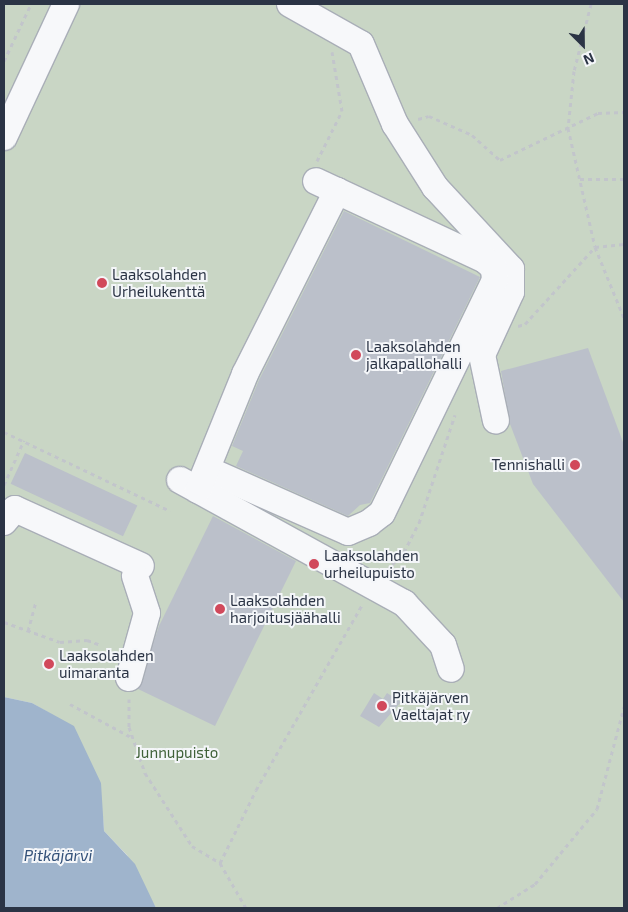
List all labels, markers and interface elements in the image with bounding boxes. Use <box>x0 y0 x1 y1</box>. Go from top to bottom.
north arrow <box>558 20 608 70</box>
text: N <box>581 49 597 69</box>
place label: Laaksolahden Urheilukenttä <box>112 265 207 300</box>
marker: Laaksolahden Urheilukenttä <box>96 277 108 289</box>
place label: Laaksolahden jalkapallohalli <box>366 337 462 372</box>
marker: Laaksolahden jalkapallohalli <box>350 349 362 361</box>
place label: Tennishalli <box>492 456 565 474</box>
marker: Tennishalli <box>569 459 581 471</box>
place label: Laaksolahden urheilupuisto <box>324 546 419 581</box>
marker: Laaksolahden urheilupuisto <box>308 558 320 570</box>
place label: Laaksolahden harjoitusjäähalli <box>230 591 341 626</box>
marker: Laaksolahden harjoitusjäähalli <box>214 603 226 615</box>
place label: Laaksolahden uimaranta <box>59 646 154 681</box>
marker: Laaksolahden uimaranta <box>43 658 55 670</box>
place label: Pitkäjärven Vaeltajat ry <box>392 688 470 723</box>
marker: Pitkäjärven Vaeltajat ry <box>376 700 388 712</box>
park label: Junnupuisto <box>136 744 218 762</box>
water label: Pitkäjärvi <box>24 845 92 865</box>

